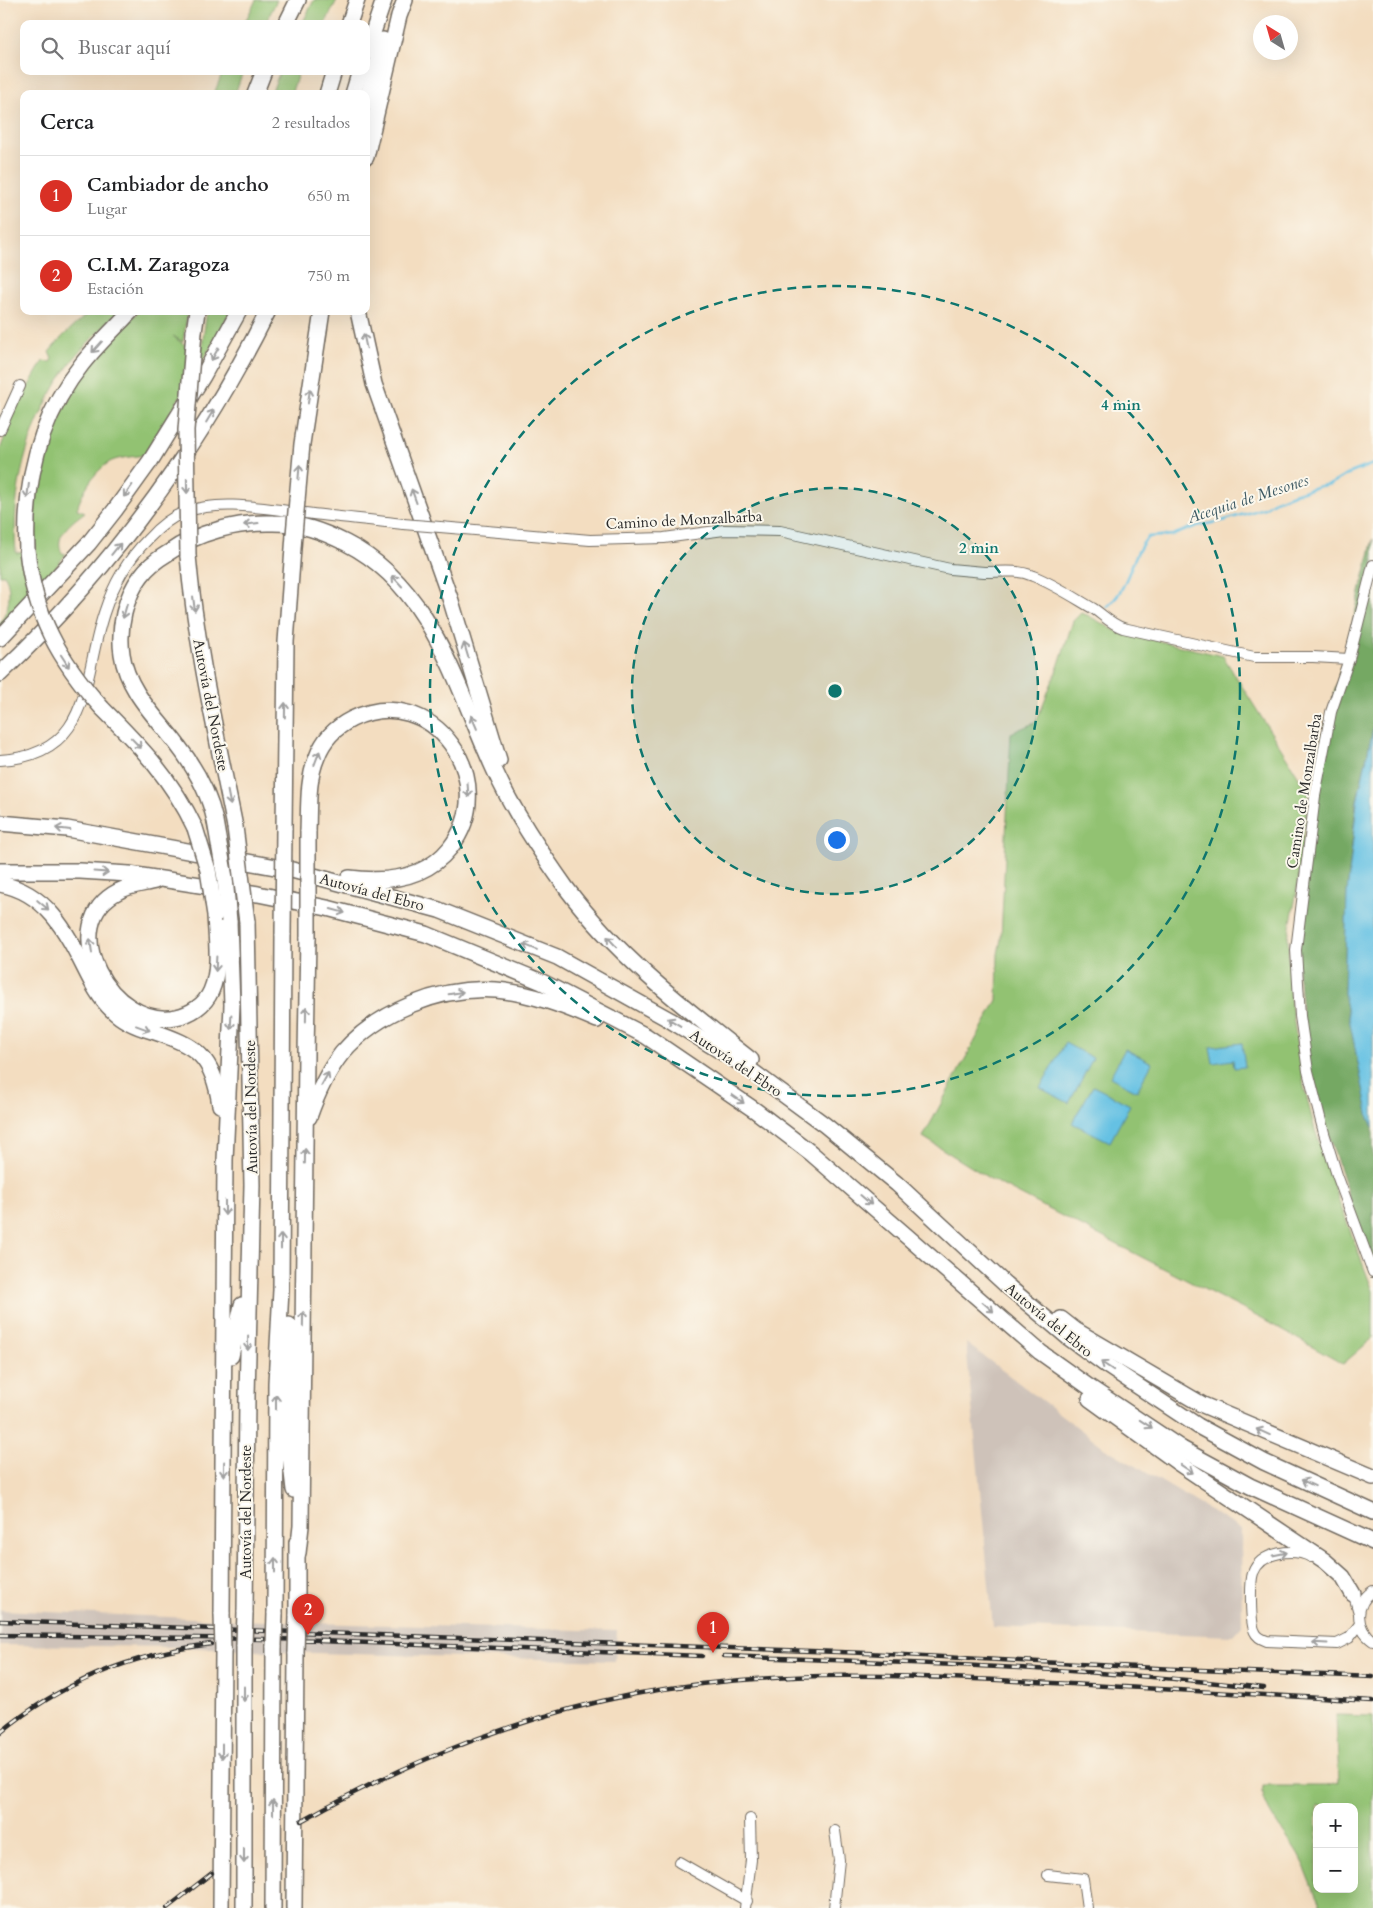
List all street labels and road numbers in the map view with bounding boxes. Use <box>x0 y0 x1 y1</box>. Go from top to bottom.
street label: Camino de Monzalbarba <box>605 506 763 534</box>
street label: Autovía del Nordeste <box>188 637 234 773</box>
street label: Camino de Monzalbarba <box>1282 712 1326 870</box>
street label: Autovía del Ebro <box>317 868 427 916</box>
street label: Autovía del Ebro <box>686 1025 786 1101</box>
street label: Autovía del Nordeste <box>240 1039 262 1174</box>
street label: Autovía del Ebro <box>1001 1278 1097 1362</box>
street label: Autovía del Nordeste <box>236 1445 256 1579</box>

